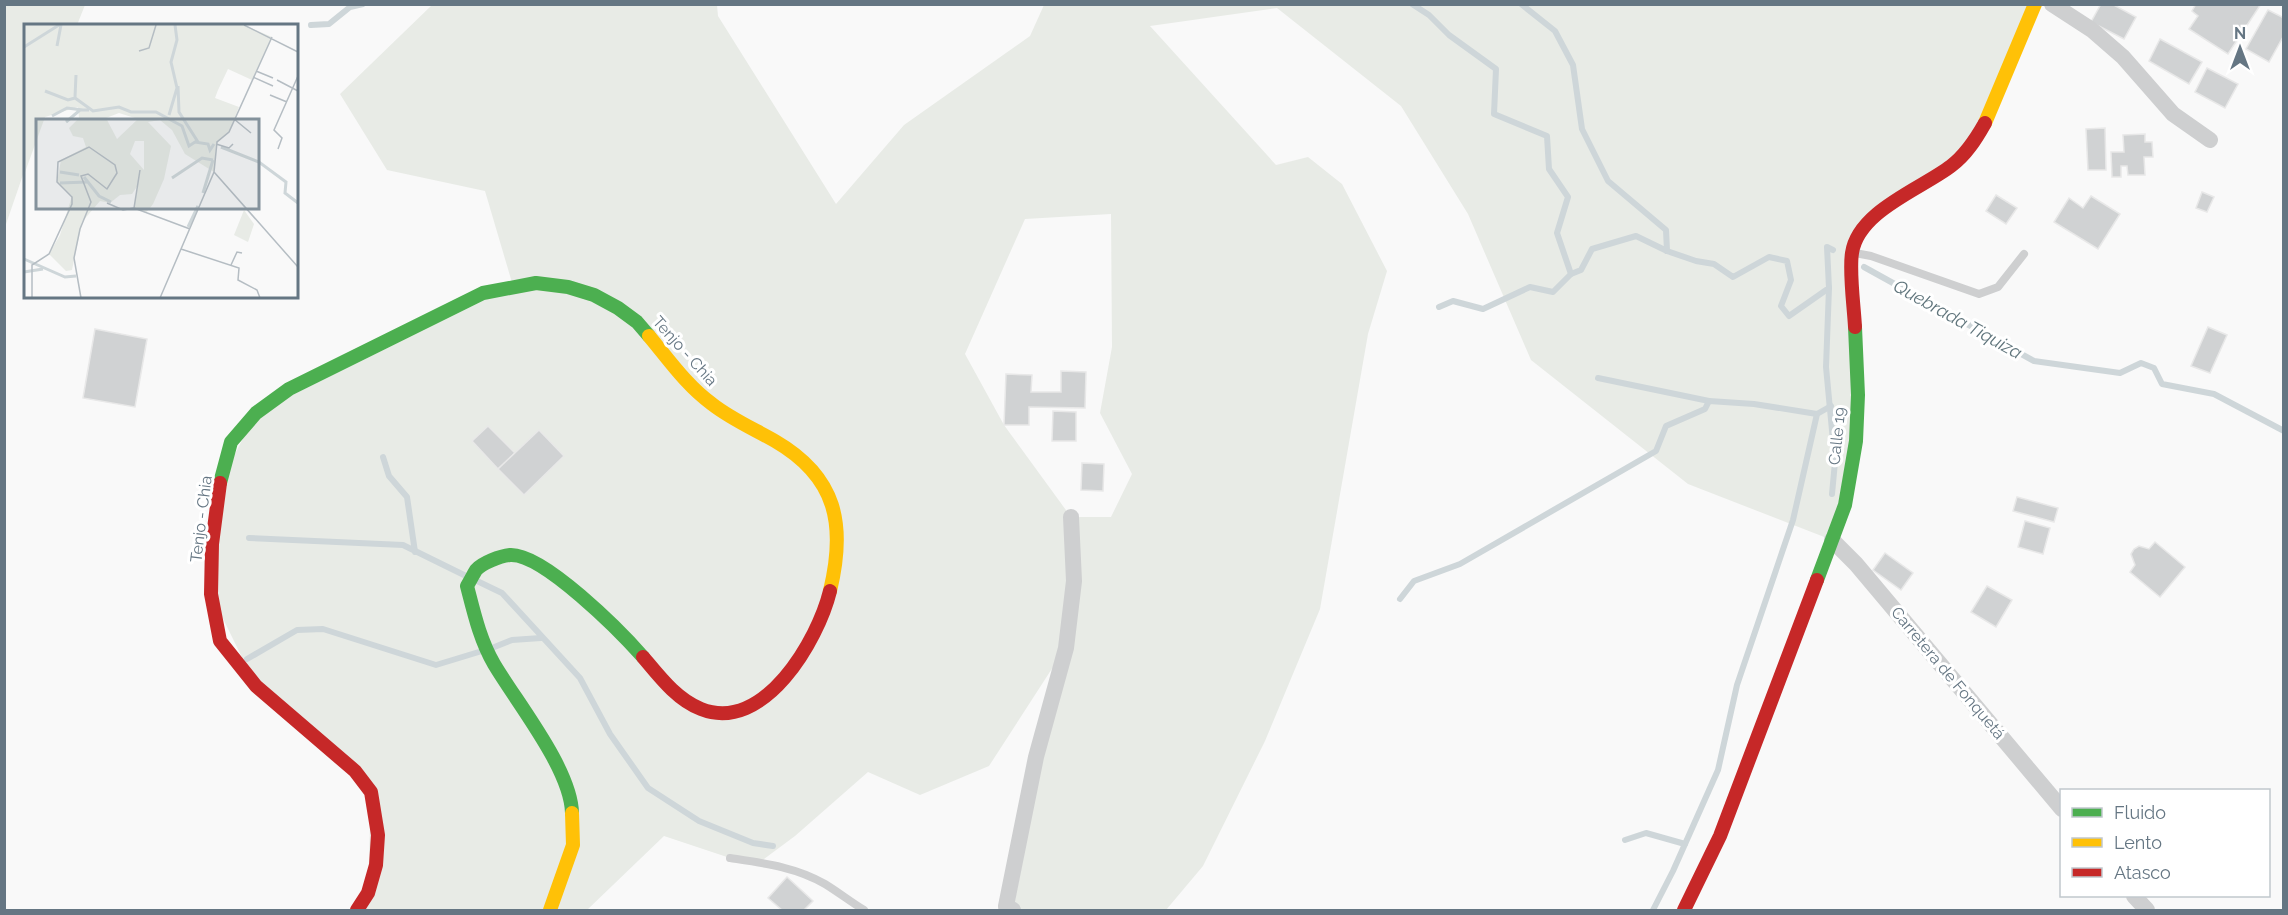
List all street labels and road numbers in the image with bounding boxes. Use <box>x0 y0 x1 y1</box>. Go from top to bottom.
street label: Tenjo - Chia <box>649 312 721 390</box>
street label: Calle 19 <box>1825 406 1849 466</box>
street label: Tenjo - Chia <box>186 475 216 563</box>
street label: Carretera de Fonquetá <box>1887 603 2009 743</box>

